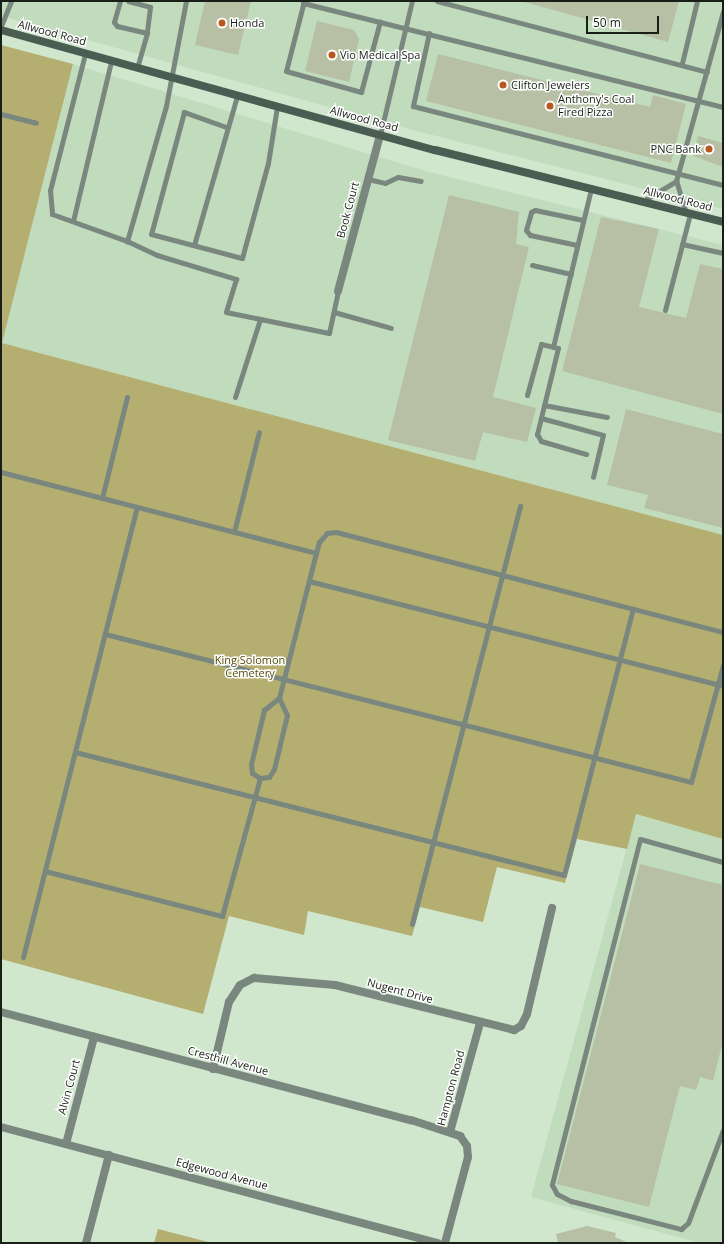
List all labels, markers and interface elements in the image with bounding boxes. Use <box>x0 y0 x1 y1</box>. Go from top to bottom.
scale bar <box>588 8 661 34</box>
text: 50 m <box>593 14 621 31</box>
place label: Honda <box>230 16 264 30</box>
street label: Allwood Road <box>16 18 88 48</box>
marker: Honda <box>217 18 227 28</box>
place label: Vio Medical Spa <box>340 48 420 62</box>
marker: Vio Medical Spa <box>327 50 337 60</box>
place label: Clifton Jewelers <box>511 78 590 92</box>
marker: Clifton Jewelers <box>498 80 508 90</box>
place label: Anthony's Coal Fired Pizza <box>558 93 634 119</box>
marker: Anthony's Coal Fired Pizza <box>545 101 555 111</box>
street label: Allwood Road <box>328 104 400 134</box>
place label: PNC Bank <box>651 142 701 156</box>
marker: PNC Bank <box>704 144 714 154</box>
street label: Book Court <box>334 180 362 240</box>
street label: Allwood Road <box>642 184 714 214</box>
park label: King Solomon Cemetery <box>215 654 285 680</box>
street label: Nugent Drive <box>366 976 434 1006</box>
street label: Cresthill Avenue <box>186 1044 270 1078</box>
street label: Hampton Road <box>435 1049 467 1127</box>
street label: Alvin Court <box>55 1058 83 1116</box>
street label: Edgewood Avenue <box>175 1155 269 1193</box>

